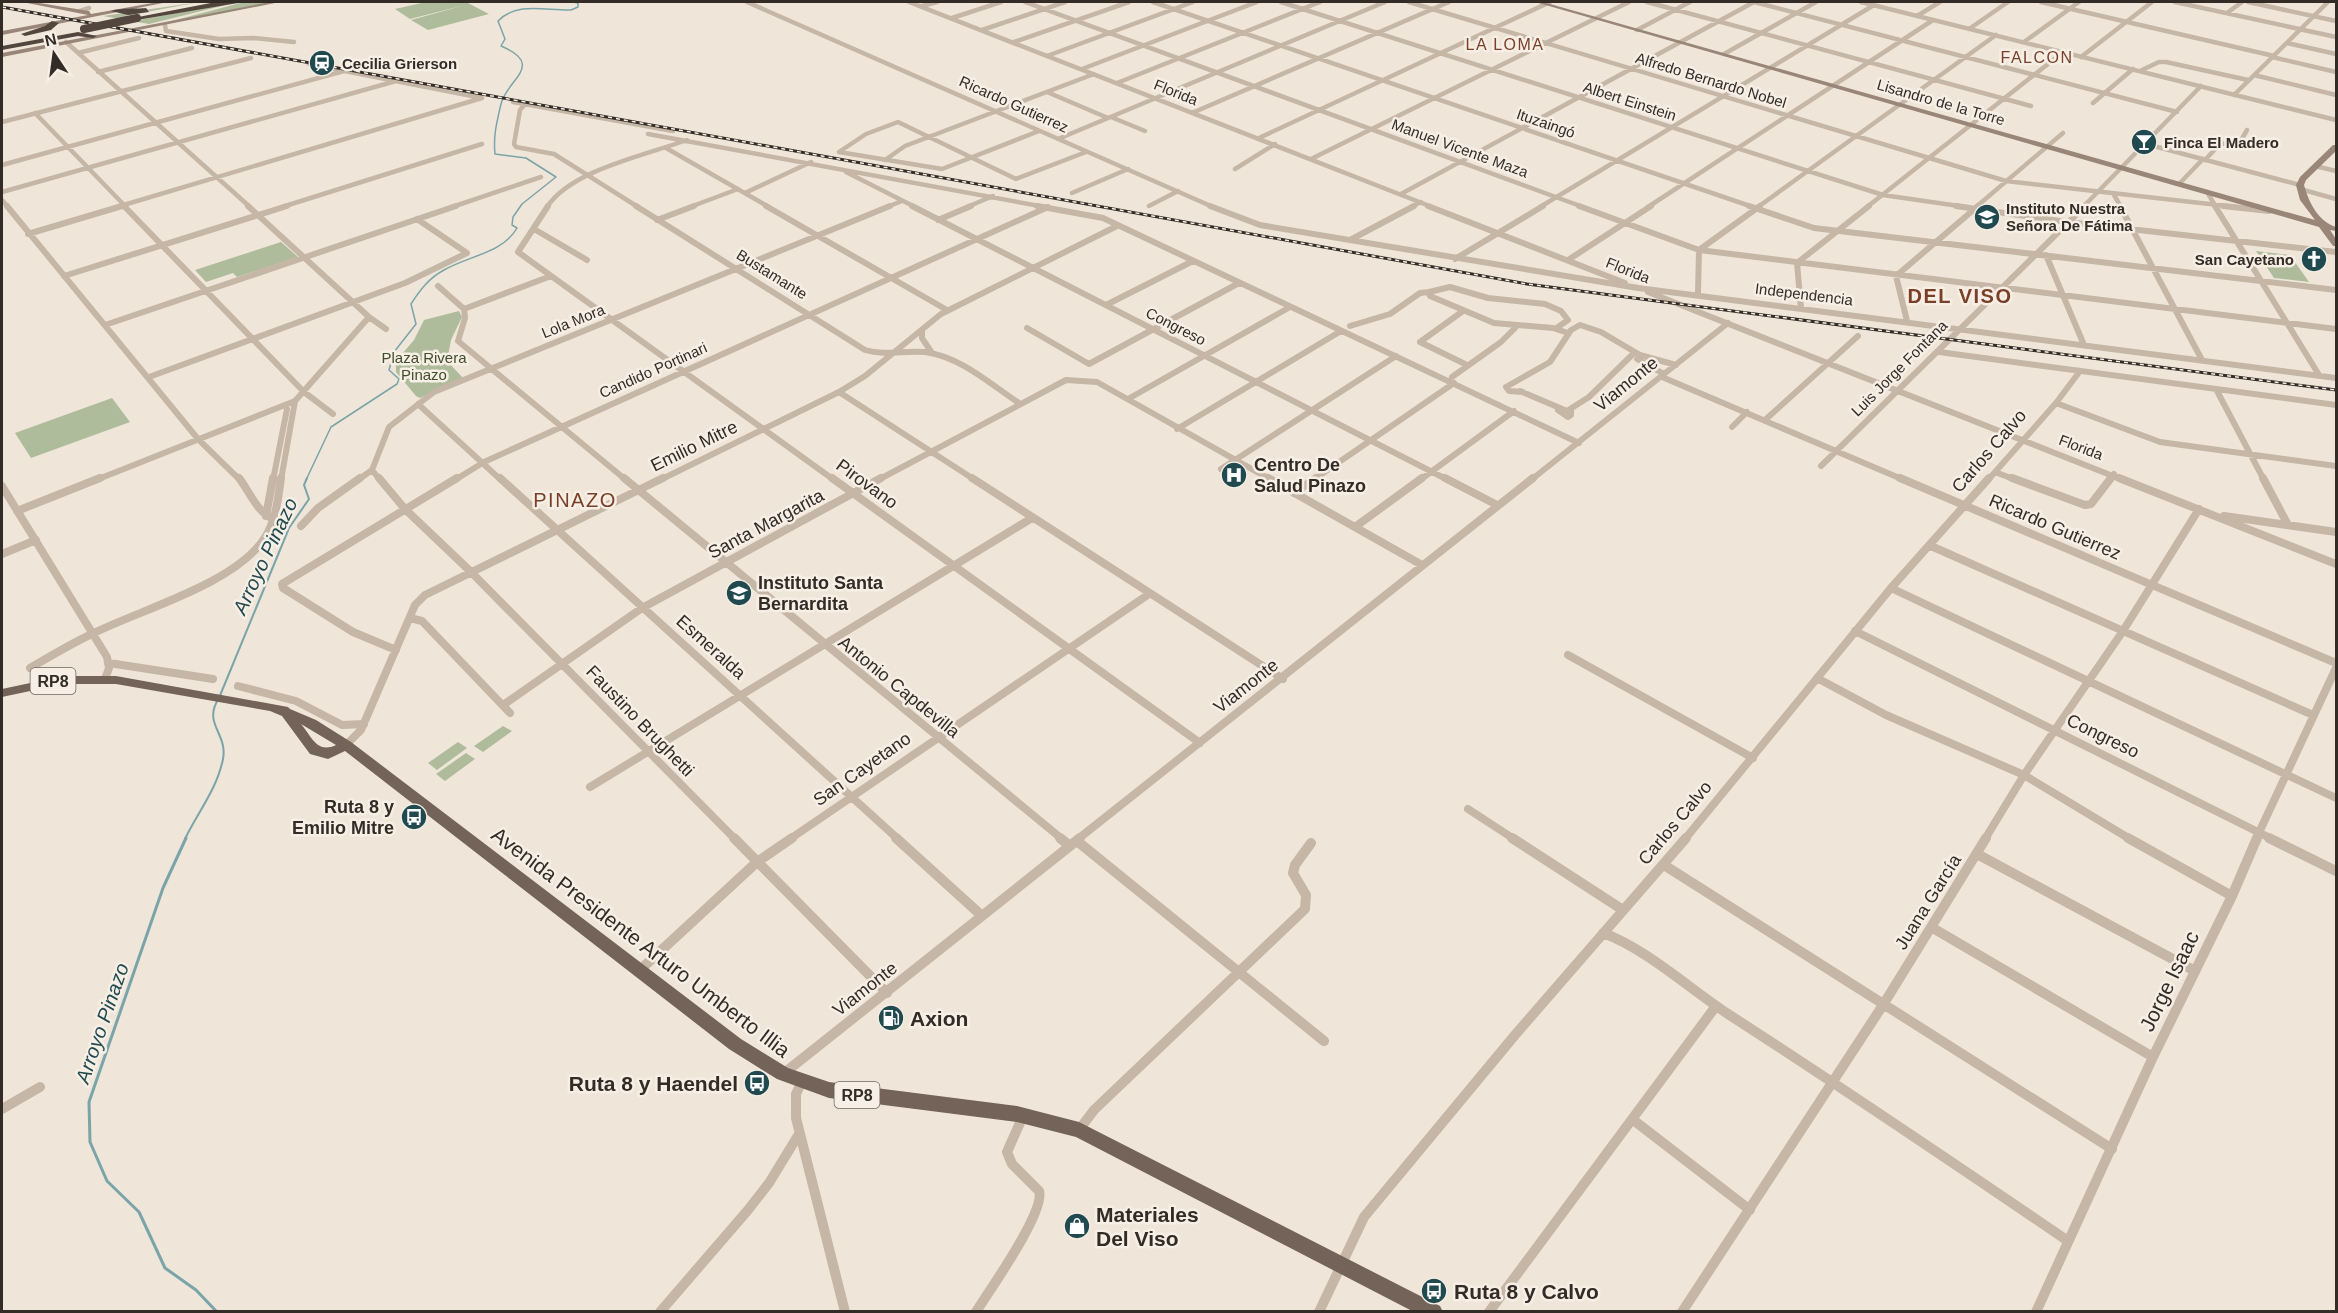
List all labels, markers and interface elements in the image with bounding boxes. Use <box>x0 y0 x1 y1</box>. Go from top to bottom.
north arrow <box>24 24 84 84</box>
text: N <box>43 30 58 49</box>
district label: LA LOMA <box>1466 36 1544 53</box>
station icon: Cecilia Grierson <box>307 48 337 78</box>
street label: Alfredo Bernardo Nobel <box>1634 49 1788 111</box>
district label: FALCON <box>2000 49 2074 66</box>
place label: Cecilia Grierson <box>342 55 457 72</box>
street label: Ricardo Gutierrez <box>957 72 1071 136</box>
street label: Florida <box>1152 76 1201 109</box>
street label: Lisandro de la Torre <box>1875 76 2007 128</box>
street label: Albert Einstein <box>1581 78 1679 124</box>
street label: Ituzaingó <box>1514 105 1578 141</box>
street label: Manuel Vicente Maza <box>1389 115 1531 181</box>
bar icon: Finca El Madero <box>2129 127 2159 157</box>
place label: Finca El Madero <box>2164 134 2279 151</box>
place label: Instituto Nuestra Señora De Fátima <box>2006 200 2133 234</box>
school or university icon: Instituto Nuestra Señora De Fátima <box>1972 202 2002 232</box>
church icon: San Cayetano <box>2299 244 2329 274</box>
street label: Bustamante <box>734 246 810 302</box>
place label: San Cayetano <box>2195 251 2294 268</box>
street label: Florida <box>1604 254 1653 287</box>
street label: Independencia <box>1754 280 1855 309</box>
district label: DEL VISO <box>1908 285 2013 307</box>
street label: Lola Mora <box>539 300 608 341</box>
street label: Congreso <box>1143 304 1209 348</box>
street label: Luis Jorge Fontana <box>1848 316 1951 419</box>
street label: Candido Portinari <box>597 339 709 401</box>
park label: Plaza Rivera Pinazo <box>381 349 467 383</box>
street label: Viamonte <box>1590 352 1662 416</box>
street label: Carlos Calvo <box>1948 406 2030 496</box>
street label: Emilio Mitre <box>647 416 741 476</box>
street label: Florida <box>2057 431 2106 463</box>
street label: Pirovano <box>832 455 902 513</box>
place label: Centro De Salud Pinazo <box>1254 455 1366 496</box>
hospital icon: Centro De Salud Pinazo <box>1219 460 1249 490</box>
street label: Santa Margarita <box>705 485 828 563</box>
district label: PINAZO <box>533 489 617 511</box>
street label: Ricardo Gutierrez <box>1986 490 2124 564</box>
water label: Arroyo Pinazo <box>228 494 302 618</box>
place label: Instituto Santa Bernardita <box>758 573 884 614</box>
school or university icon: Instituto Santa Bernardita <box>724 578 754 608</box>
street label: Esmeralda <box>672 611 750 684</box>
street label: Antonio Capdevilla <box>834 632 964 743</box>
street label: Viamonte <box>1210 655 1282 717</box>
street label: Faustino Brughetti <box>582 662 698 780</box>
road number: RP8 <box>31 668 76 694</box>
street label: Congreso <box>2064 710 2142 762</box>
street label: San Cayetano <box>810 728 914 810</box>
street label: Carlos Calvo <box>1634 777 1716 869</box>
place label: Ruta 8 y Emilio Mitre <box>292 797 394 838</box>
bus stop icon: Ruta 8 y Emilio Mitre <box>399 802 429 832</box>
street label: Avenida Presidente Arturo Umberto Illia <box>487 822 795 1062</box>
street label: Juana García <box>1891 850 1966 953</box>
street label: Jorge Isaac <box>2135 927 2203 1035</box>
street label: Viamonte <box>829 958 901 1020</box>
water label: Arroyo Pinazo <box>71 960 133 1087</box>
fuel station icon: Axion <box>876 1003 906 1033</box>
place label: Axion <box>910 1007 968 1030</box>
bus stop icon: Ruta 8 y Haendel <box>742 1068 772 1098</box>
place label: Ruta 8 y Haendel <box>569 1072 738 1095</box>
road number: RP8 <box>834 1082 880 1108</box>
place label: Materiales Del Viso <box>1096 1203 1199 1250</box>
shop icon: Materiales Del Viso <box>1062 1211 1092 1241</box>
bus stop icon: Ruta 8 y Calvo <box>1419 1276 1449 1306</box>
place label: Ruta 8 y Calvo <box>1454 1280 1599 1303</box>

